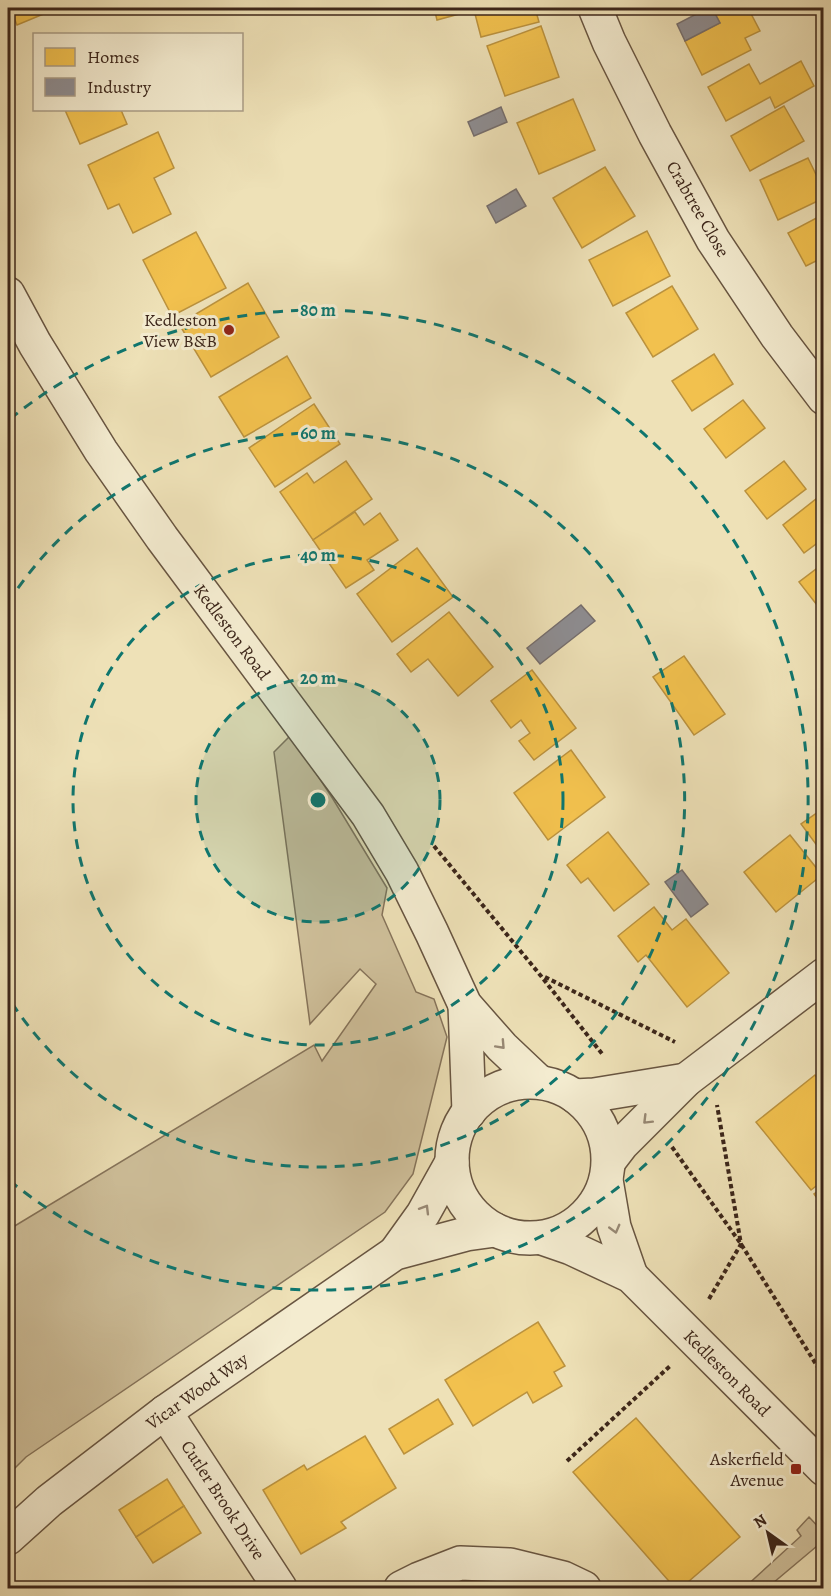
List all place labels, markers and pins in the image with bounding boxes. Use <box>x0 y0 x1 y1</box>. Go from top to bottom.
place label: Kedleston View B&B <box>142 308 217 353</box>
marker: Kedleston View B&B <box>222 323 236 337</box>
centre of rings <box>308 790 328 810</box>
place label: Askerfield Avenue <box>709 1447 784 1492</box>
marker: Askerfield Avenue <box>789 1462 803 1476</box>

